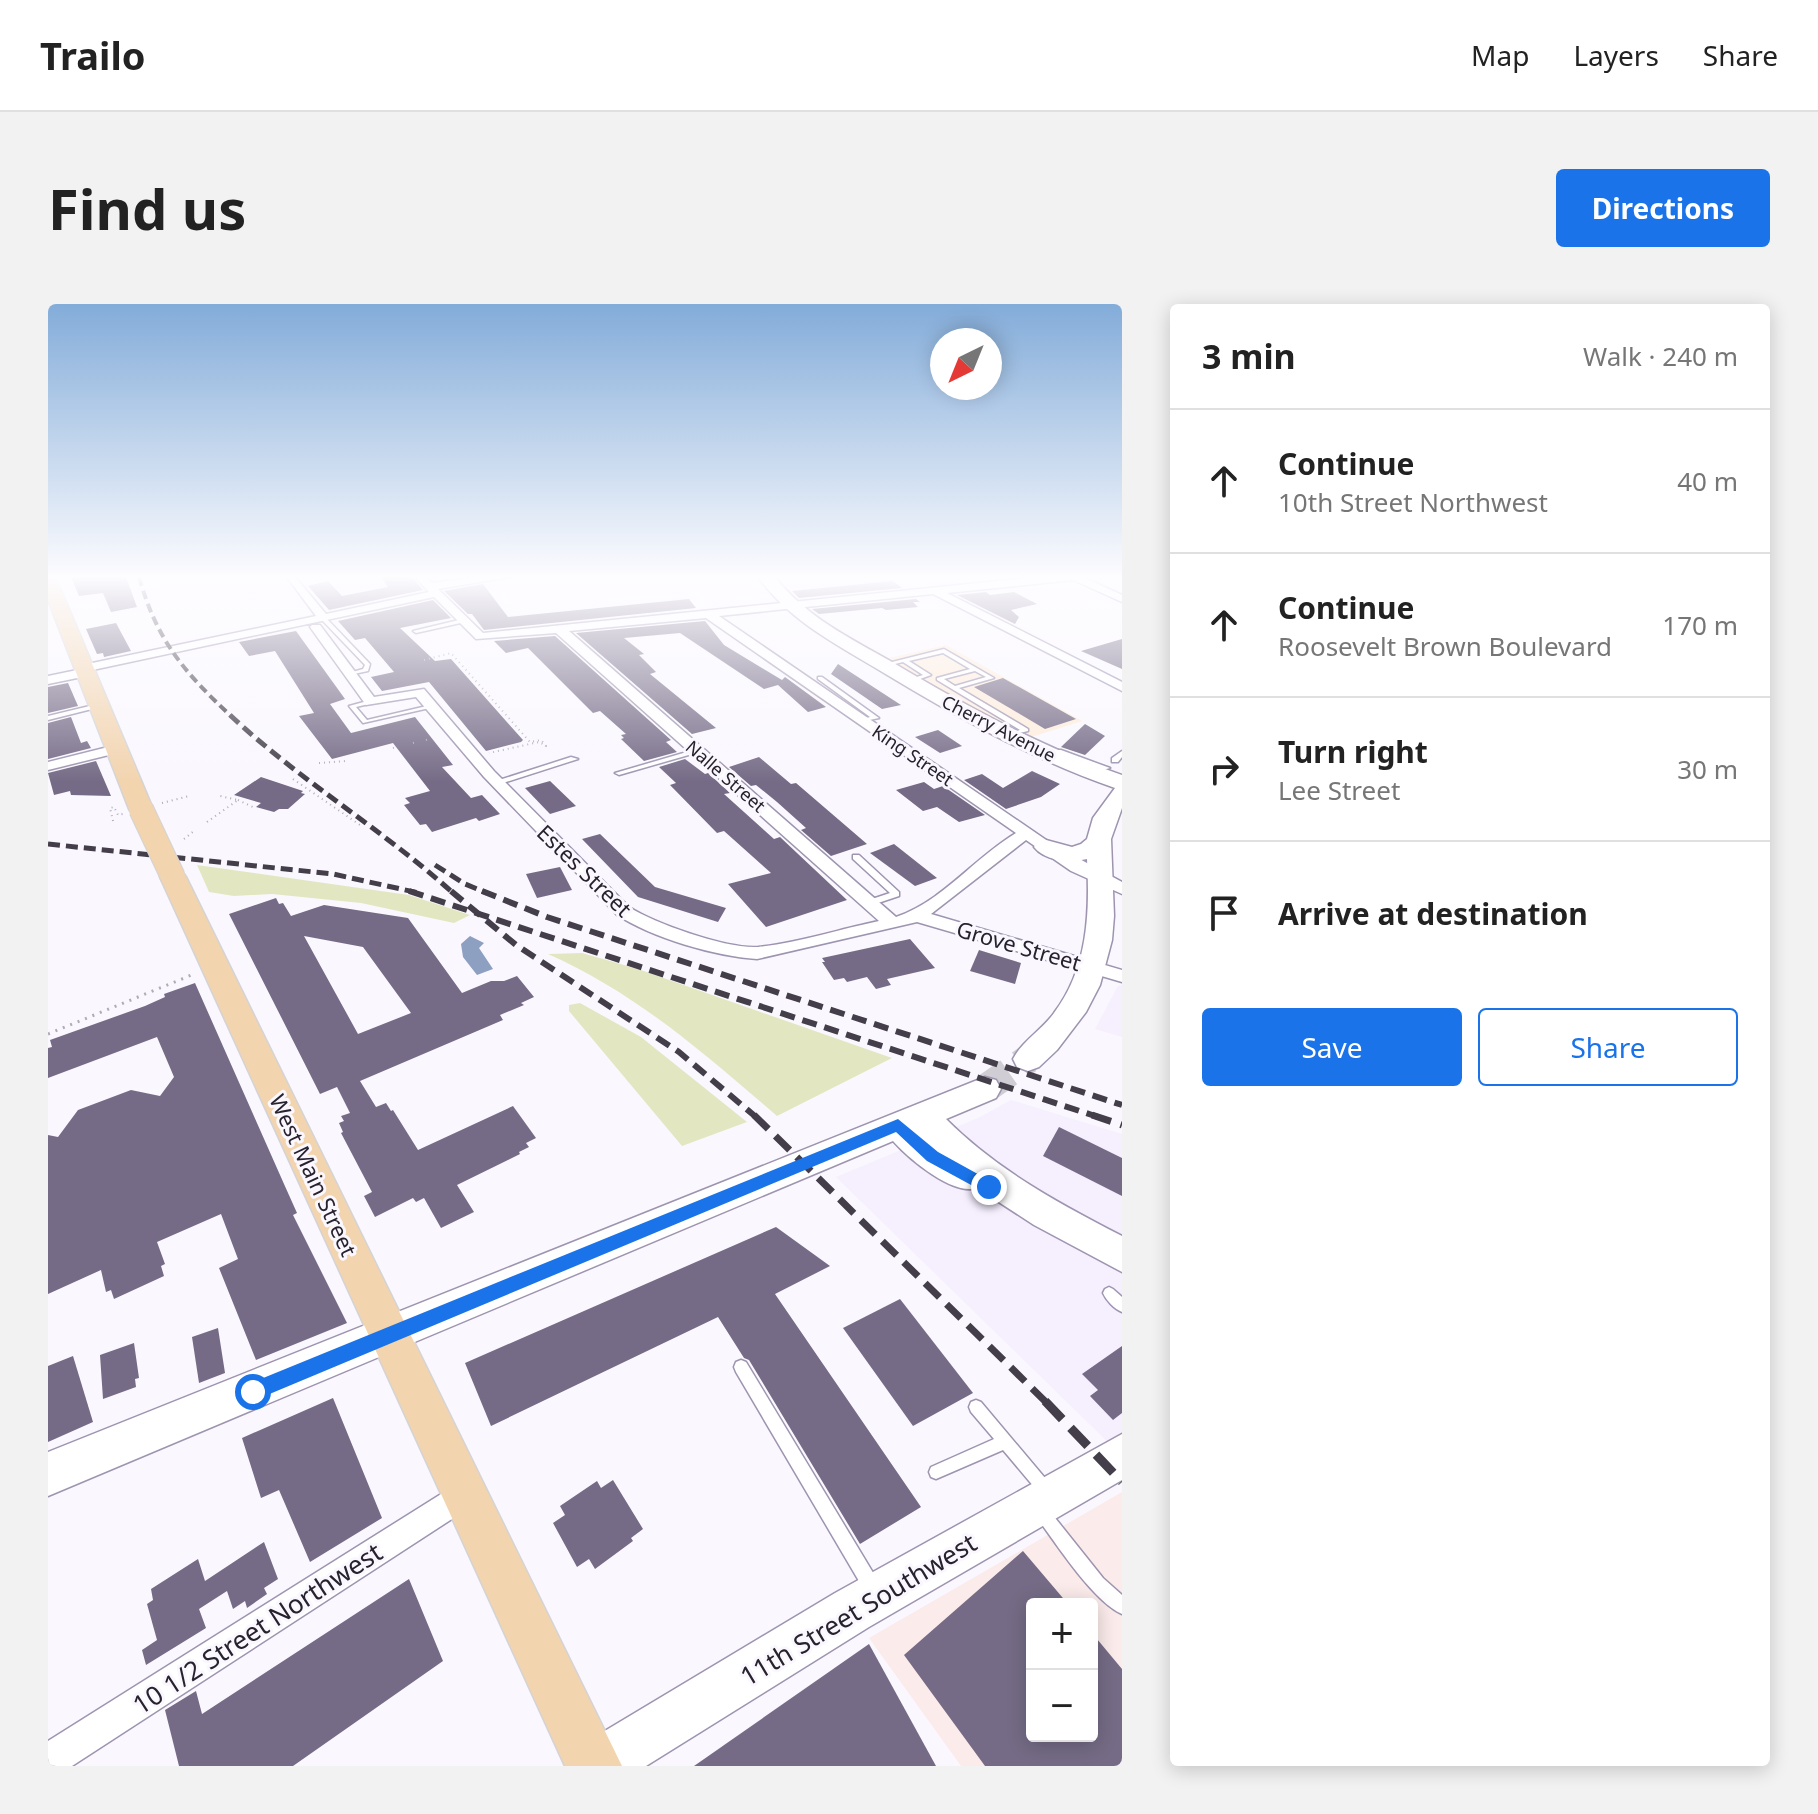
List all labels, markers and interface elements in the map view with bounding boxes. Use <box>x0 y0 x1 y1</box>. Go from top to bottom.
text: Trailo <box>40 29 145 81</box>
text: Map <box>1471 36 1529 74</box>
text: Layers <box>1573 36 1659 74</box>
text: Share <box>1703 36 1778 74</box>
button: Directions <box>1556 169 1770 247</box>
text: Find us <box>48 170 246 246</box>
north arrow <box>930 328 1002 400</box>
text: 3 min <box>1202 333 1296 379</box>
text: Walk · 240 m <box>1583 338 1738 374</box>
text: Continue <box>1278 443 1414 484</box>
icon: ahead <box>1202 459 1246 503</box>
text: 40 m <box>1677 463 1738 499</box>
text: 10th Street Northwest <box>1278 484 1548 520</box>
text: Continue <box>1278 587 1414 628</box>
icon: ahead <box>1202 603 1246 647</box>
text: 170 m <box>1662 607 1738 643</box>
text: Roosevelt Brown Boulevard <box>1278 628 1612 664</box>
street label: Cherry Avenue <box>938 689 1060 767</box>
street label: King Street <box>868 719 959 791</box>
text: Turn right <box>1278 731 1428 772</box>
street label: Nalle Street <box>681 735 771 818</box>
icon: right <box>1202 747 1246 791</box>
text: 30 m <box>1677 751 1738 787</box>
text: Lee Street <box>1278 772 1400 808</box>
street label: Estes Street <box>531 817 639 923</box>
icon: arrive <box>1202 891 1246 935</box>
text: Arrive at destination <box>1278 893 1588 934</box>
street label: Grove Street <box>953 913 1085 977</box>
button: Save <box>1202 1008 1462 1086</box>
button: Share <box>1478 1008 1738 1086</box>
street label: West Main Street <box>263 1089 365 1261</box>
route end <box>971 1169 1007 1205</box>
route start <box>235 1374 271 1410</box>
street label: 11th Street Southwest <box>733 1524 983 1694</box>
street label: 10 1/2 Street Northwest <box>125 1534 389 1722</box>
map controls <box>1026 1598 1098 1742</box>
button: + <box>1026 1598 1098 1670</box>
button: − <box>1026 1670 1098 1742</box>

